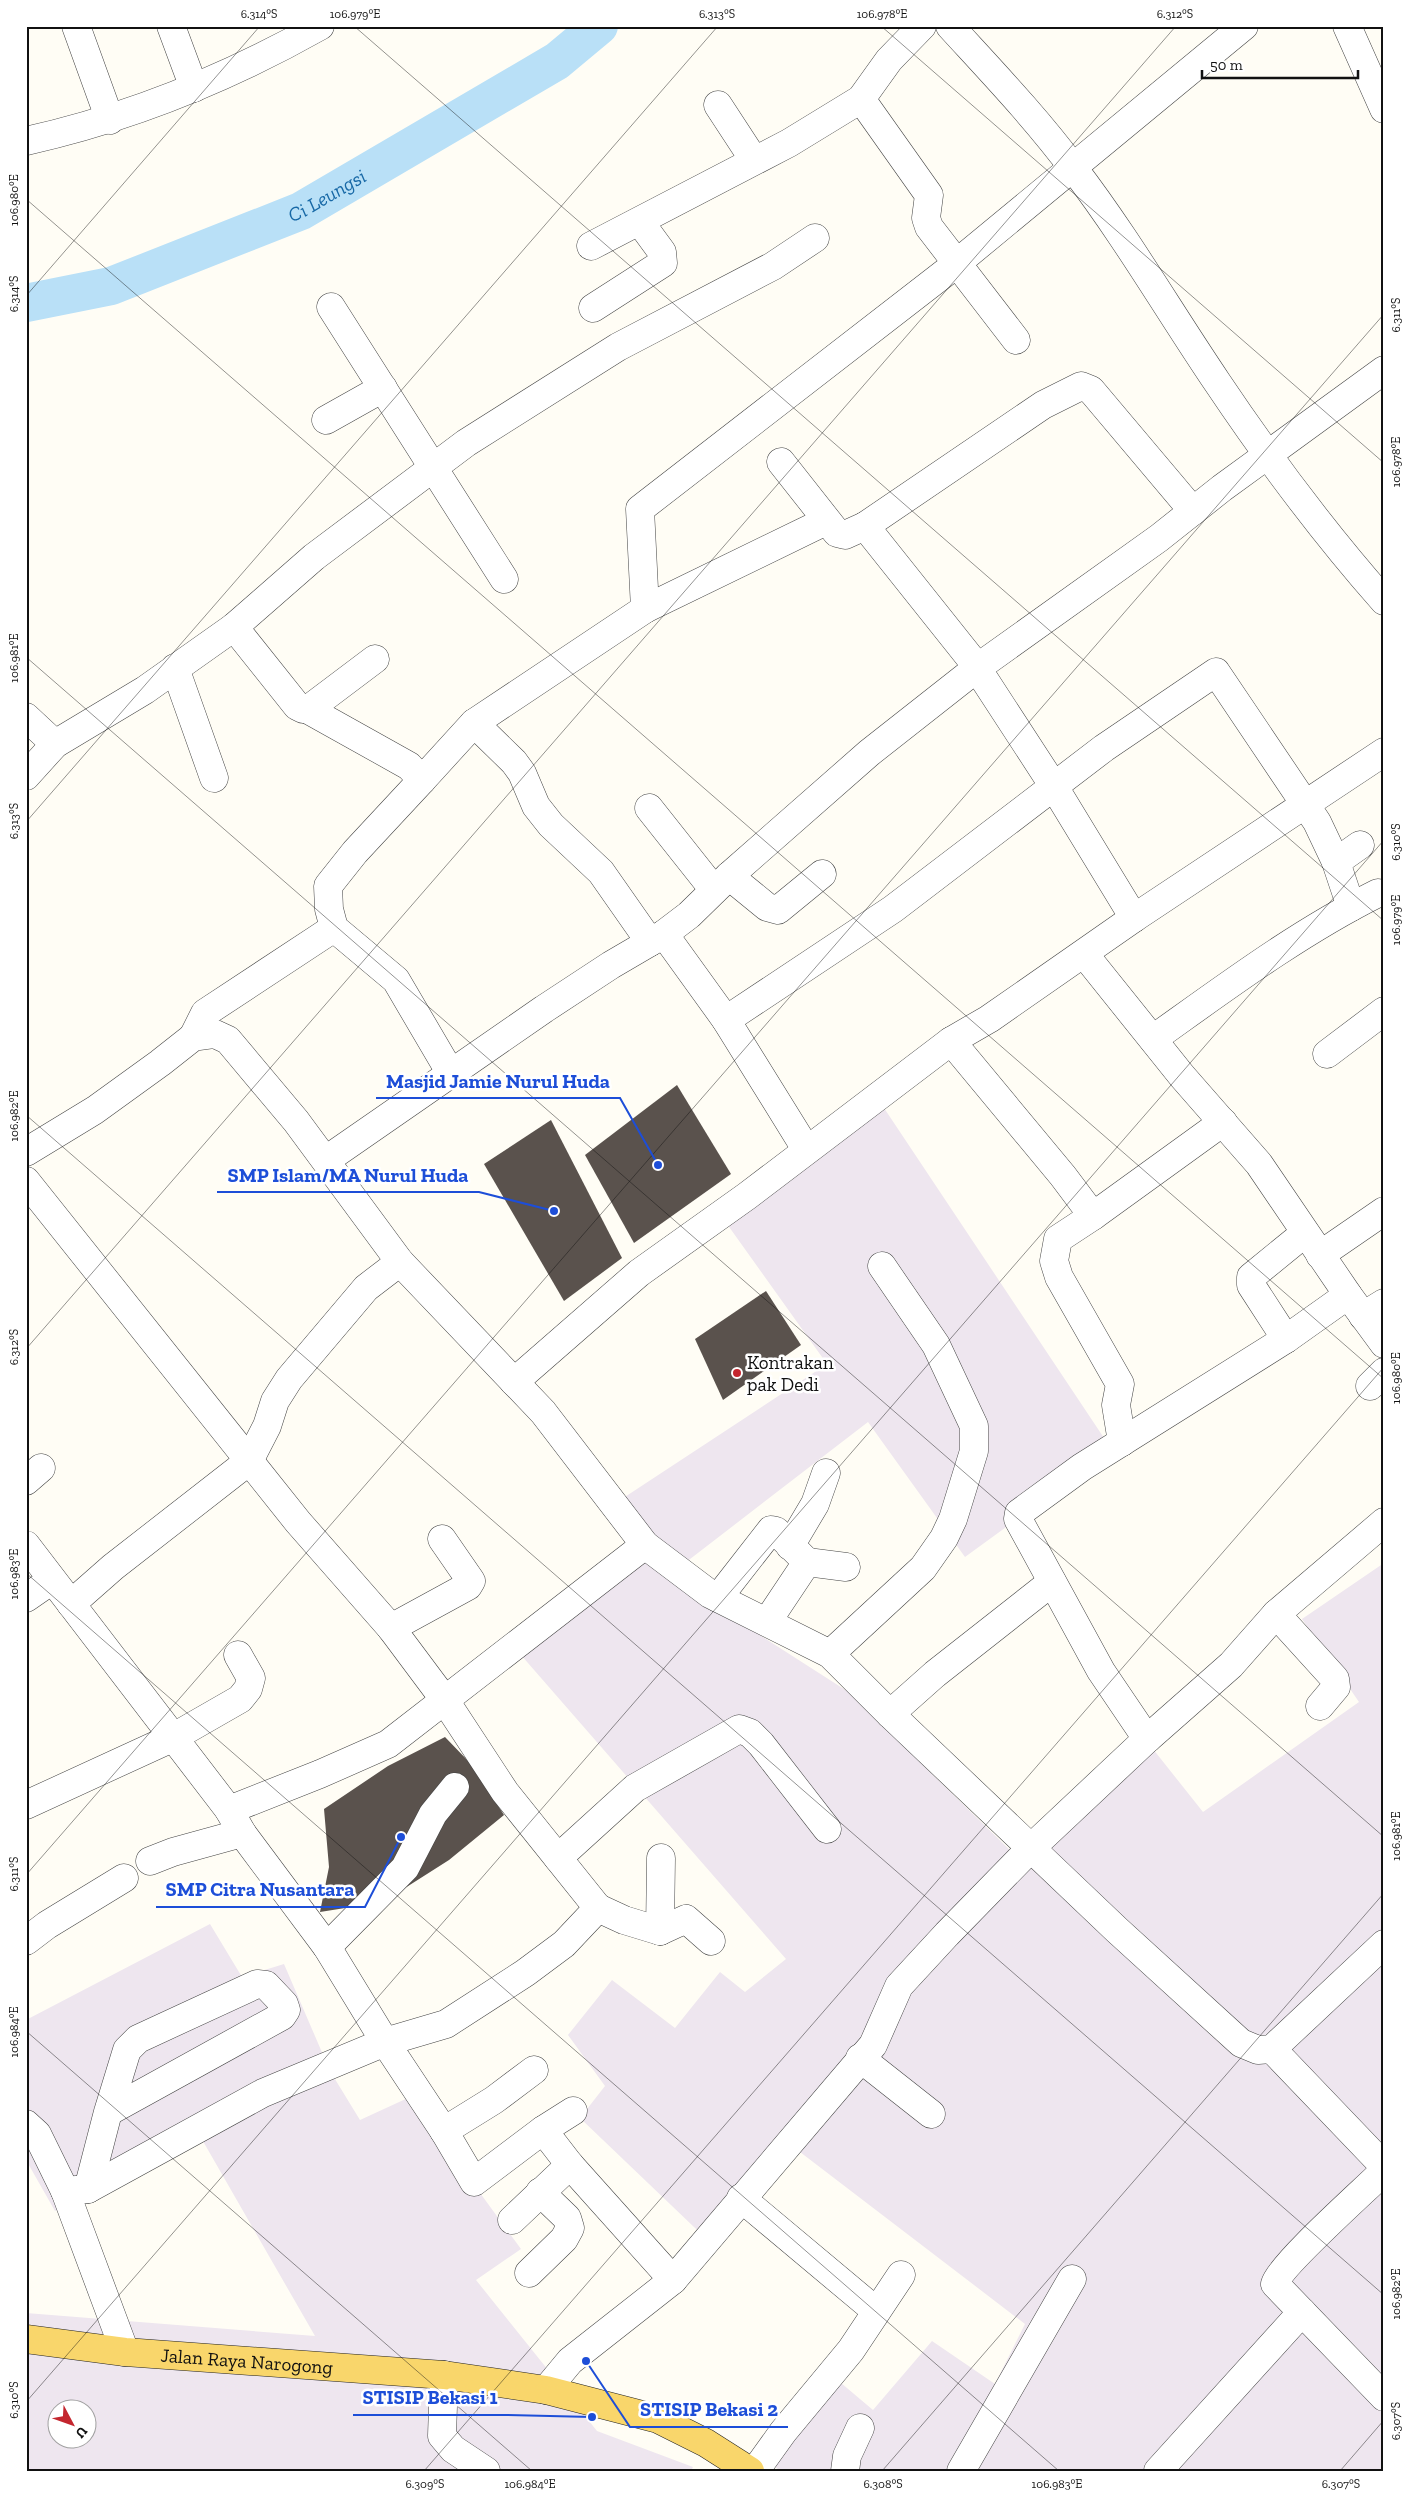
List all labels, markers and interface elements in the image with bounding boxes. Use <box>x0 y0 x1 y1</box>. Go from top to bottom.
text: 6.314°S <box>241 7 277 21</box>
text: 106.979°E <box>330 7 380 21</box>
text: 6.313°S <box>699 7 735 21</box>
text: 106.978°E <box>857 7 907 21</box>
text: 6.312°S <box>1157 7 1193 21</box>
scale bar <box>1202 48 1359 80</box>
text: 50 m <box>1210 56 1243 74</box>
water label: Ci Leungsi <box>284 164 370 227</box>
text: 106.980°E <box>7 174 21 226</box>
text: 6.314°S <box>7 276 21 312</box>
text: 6.311°S <box>1389 298 1403 332</box>
text: 106.978°E <box>1389 437 1403 487</box>
text: 106.981°E <box>7 633 21 683</box>
text: 6.313°S <box>7 803 21 839</box>
text: 6.310°S <box>1389 823 1403 861</box>
text: 106.979°E <box>1389 895 1403 945</box>
callout: Masjid Jamie Nurul Huda <box>376 1063 620 1098</box>
text: Masjid Jamie Nurul Huda <box>386 1069 610 1093</box>
text: 106.982°E <box>7 1090 21 1142</box>
callout: SMP Islam/MA Nurul Huda <box>217 1157 479 1192</box>
text: SMP Islam/MA Nurul Huda <box>228 1163 468 1187</box>
text: 6.312°S <box>7 1329 21 1365</box>
place label: Kontrakan pak Dedi <box>747 1351 834 1396</box>
text: 106.980°E <box>1389 1352 1403 1404</box>
marker: Kontrakan pak Dedi <box>731 1367 743 1379</box>
text: 106.983°E <box>7 1549 21 1599</box>
text: 106.981°E <box>1389 1811 1403 1861</box>
text: 6.311°S <box>7 1857 21 1891</box>
callout: SMP Citra Nusantara <box>156 1872 365 1907</box>
text: SMP Citra Nusantara <box>166 1877 354 1901</box>
text: 106.984°E <box>7 2006 21 2058</box>
text: 106.982°E <box>1389 2268 1403 2320</box>
street label: Jalan Raya Narogong <box>160 2343 334 2379</box>
callout: STISIP Bekasi 1 <box>353 2380 508 2415</box>
text: 6.310°S <box>7 2381 21 2419</box>
text: STISIP Bekasi 1 <box>362 2385 498 2409</box>
callout: STISIP Bekasi 2 <box>630 2392 788 2427</box>
text: STISIP Bekasi 2 <box>640 2397 778 2421</box>
north arrow <box>48 2400 98 2450</box>
text: 6.307°S <box>1389 2402 1403 2440</box>
text: U <box>72 2423 91 2442</box>
text: 6.309°S <box>405 2477 445 2491</box>
text: 106.984°E <box>504 2477 556 2491</box>
text: 6.308°S <box>863 2477 903 2491</box>
text: 106.983°E <box>1032 2477 1082 2491</box>
text: 6.307°S <box>1322 2477 1360 2491</box>

